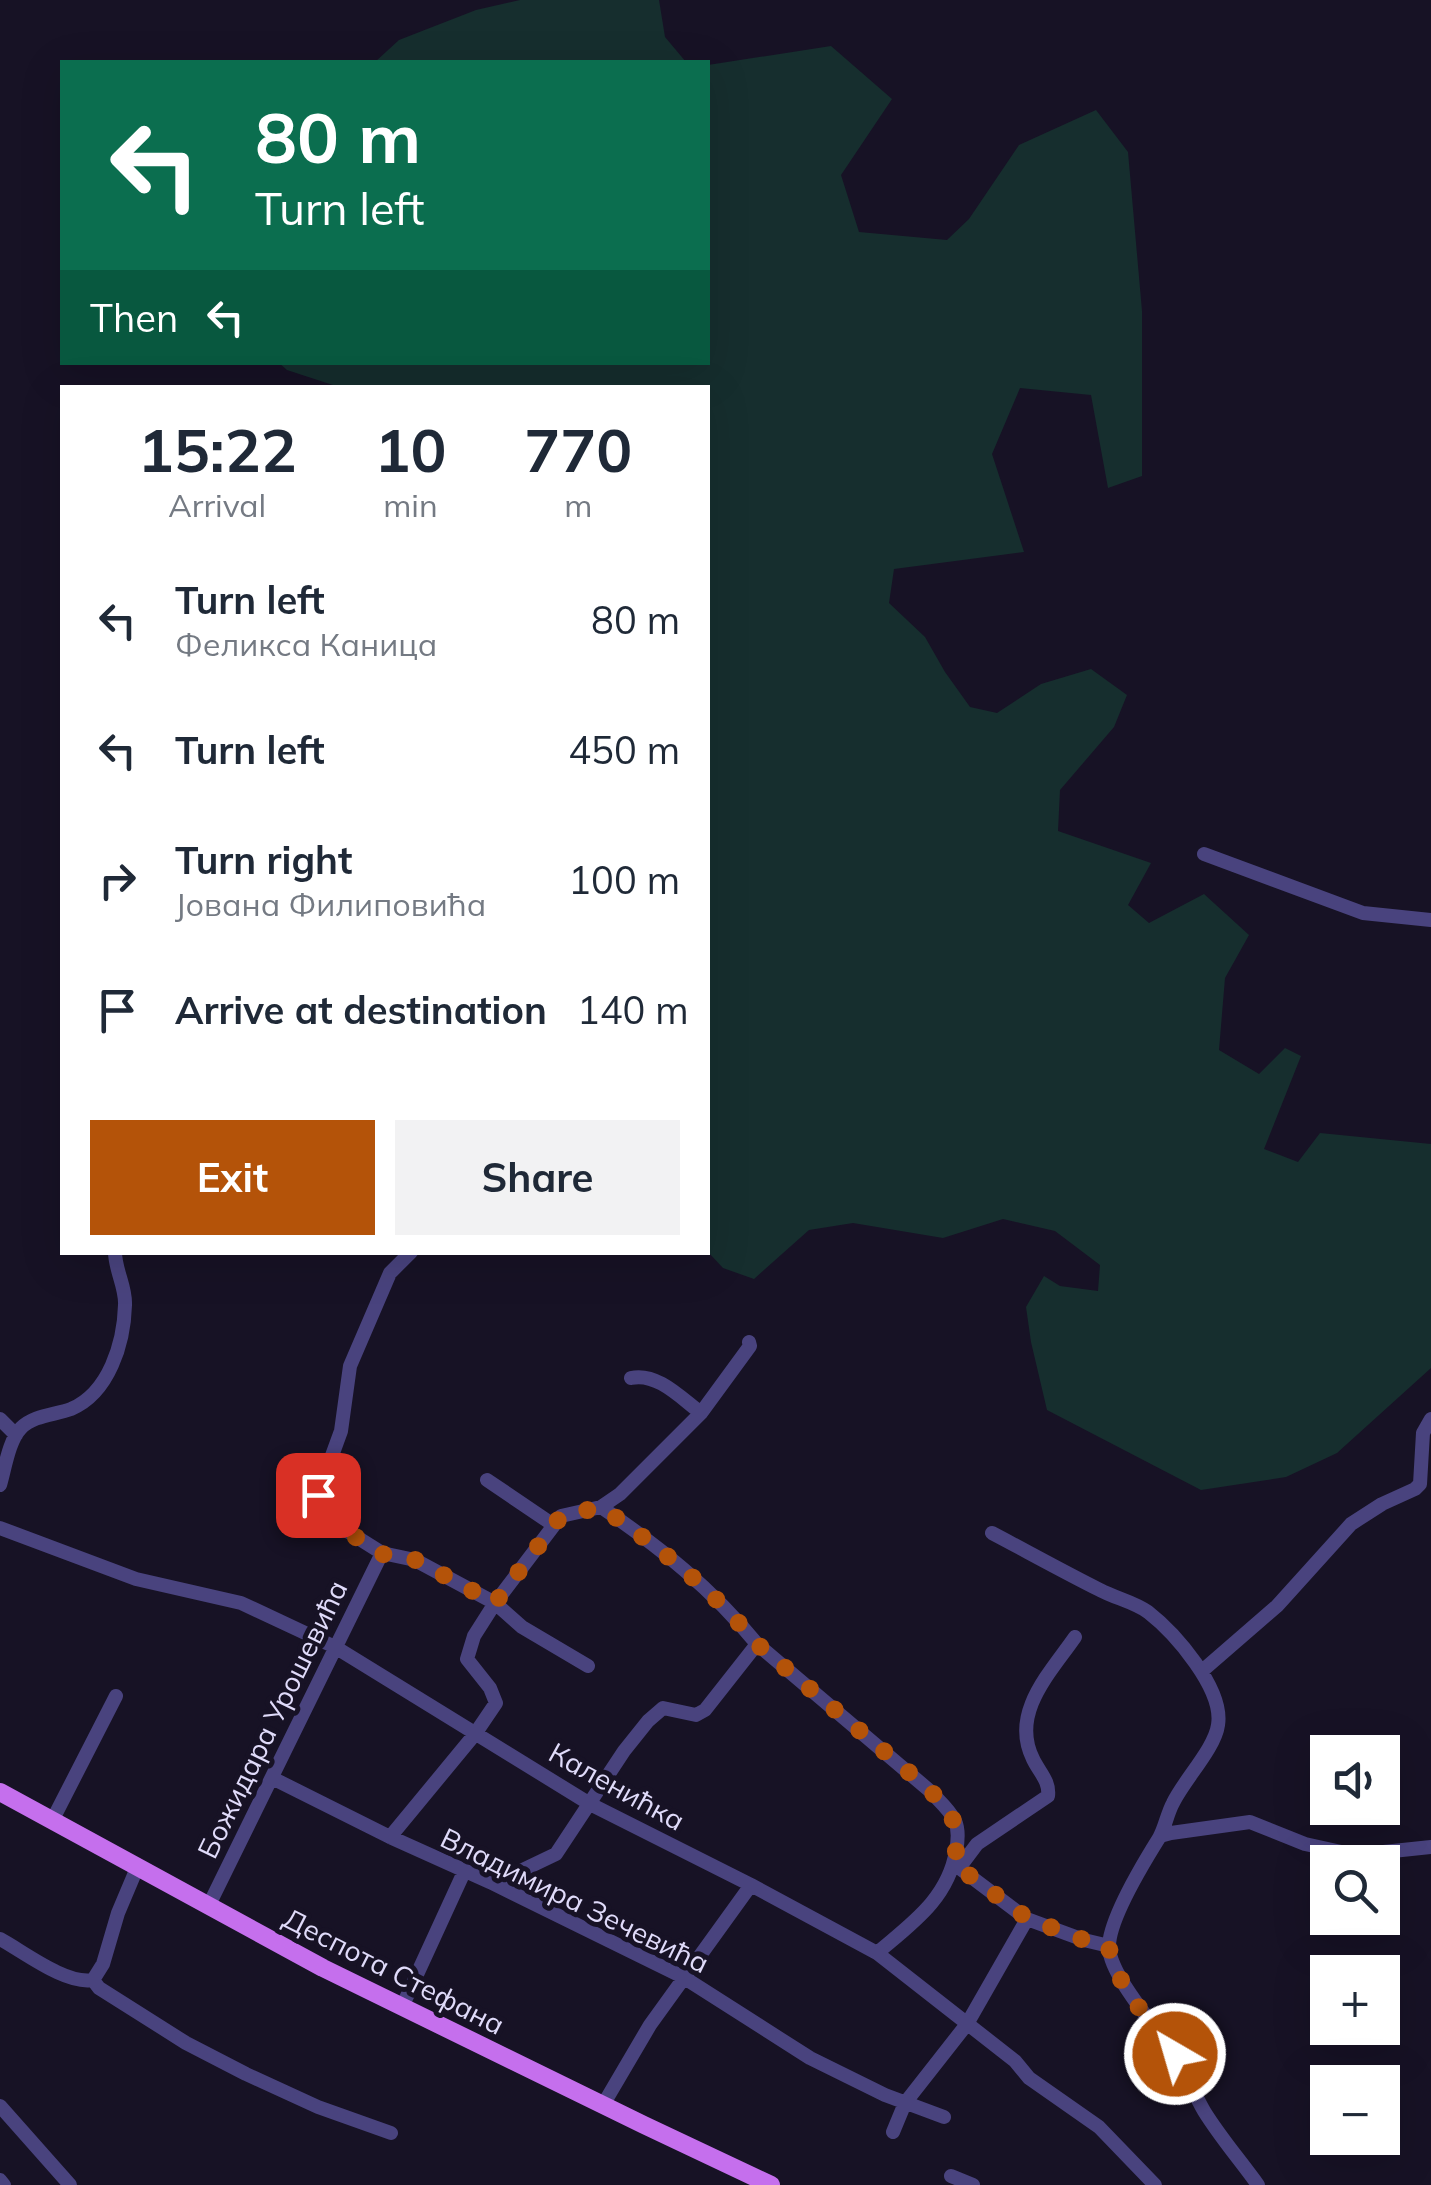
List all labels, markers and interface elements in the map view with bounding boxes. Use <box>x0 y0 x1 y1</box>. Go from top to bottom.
text: 80 m <box>255 93 421 181</box>
icon: left <box>90 100 220 230</box>
text: Turn left <box>255 180 424 236</box>
icon: left <box>198 290 253 345</box>
text: Then <box>90 294 178 342</box>
text: 15:22 <box>138 412 297 487</box>
text: 10 <box>374 412 446 487</box>
text: 770 <box>524 412 632 487</box>
text: Arrival <box>168 485 266 525</box>
text: min <box>383 485 438 525</box>
text: m <box>564 485 592 525</box>
text: Turn left <box>175 576 325 624</box>
icon: left <box>90 593 145 648</box>
text: 80 m <box>591 596 680 644</box>
text: Феликса Каница <box>175 624 437 664</box>
icon: left <box>90 723 145 778</box>
text: Turn left <box>175 726 325 774</box>
text: 450 m <box>568 726 680 774</box>
text: Turn right <box>175 836 352 884</box>
icon: right <box>90 853 145 908</box>
text: 100 m <box>568 856 680 904</box>
text: Јована Филиповића <box>175 884 486 924</box>
icon: arrive <box>90 983 145 1038</box>
text: Arrive at destination <box>175 986 547 1034</box>
text: 140 m <box>577 986 689 1034</box>
button: Exit <box>90 1120 375 1235</box>
button: Share <box>395 1120 680 1235</box>
pin <box>276 1453 361 1538</box>
icon: arrive <box>291 1468 346 1523</box>
street label: Божидара Урошевића <box>189 1574 355 1864</box>
street label: Каленићка <box>543 1734 691 1838</box>
map controls <box>1310 1735 1400 2155</box>
button: sound <box>1310 1735 1400 1825</box>
street label: Владимира Зечевића <box>435 1820 715 1980</box>
button: search <box>1310 1845 1400 1935</box>
street label: Деспота Стефана <box>278 1900 510 2042</box>
button: + <box>1310 1955 1400 2045</box>
position arrow <box>1123 2002 1227 2106</box>
button: − <box>1310 2065 1400 2155</box>

